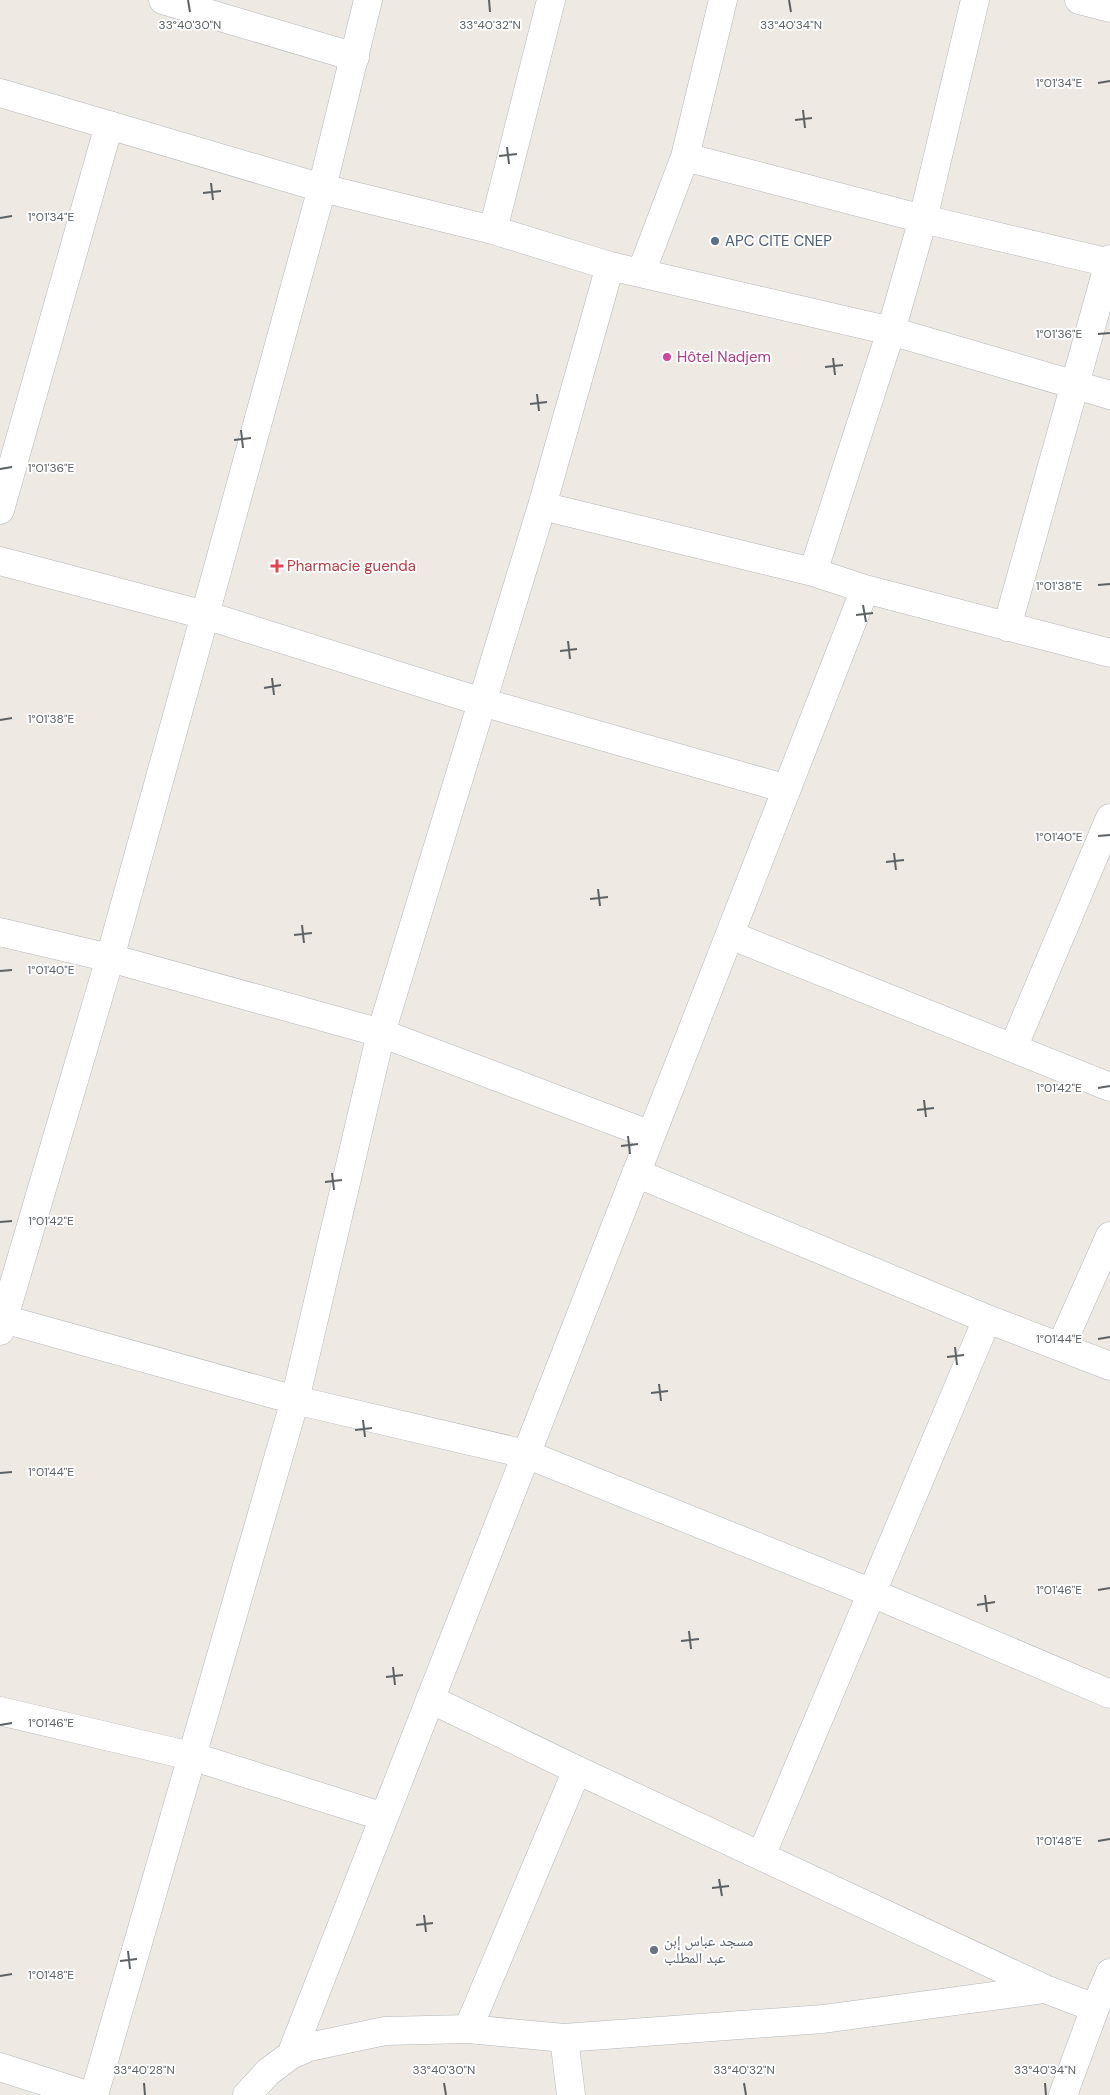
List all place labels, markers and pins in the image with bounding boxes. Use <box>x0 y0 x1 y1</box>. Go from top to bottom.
place label: APC CITE CNEP <box>725 231 832 251</box>
marker: APC CITE CNEP <box>709 235 721 247</box>
place label: Hôtel Nadjem <box>677 347 771 367</box>
marker: Hôtel Nadjem <box>661 351 673 363</box>
place label: Pharmacie guenda <box>287 556 416 576</box>
marker: Pharmacie guenda <box>271 560 283 572</box>
place label: مسجد عباس إبن عبد المطلب <box>664 1931 753 1968</box>
marker: مسجد عباس إبن عبد المطلب <box>648 1944 660 1956</box>

